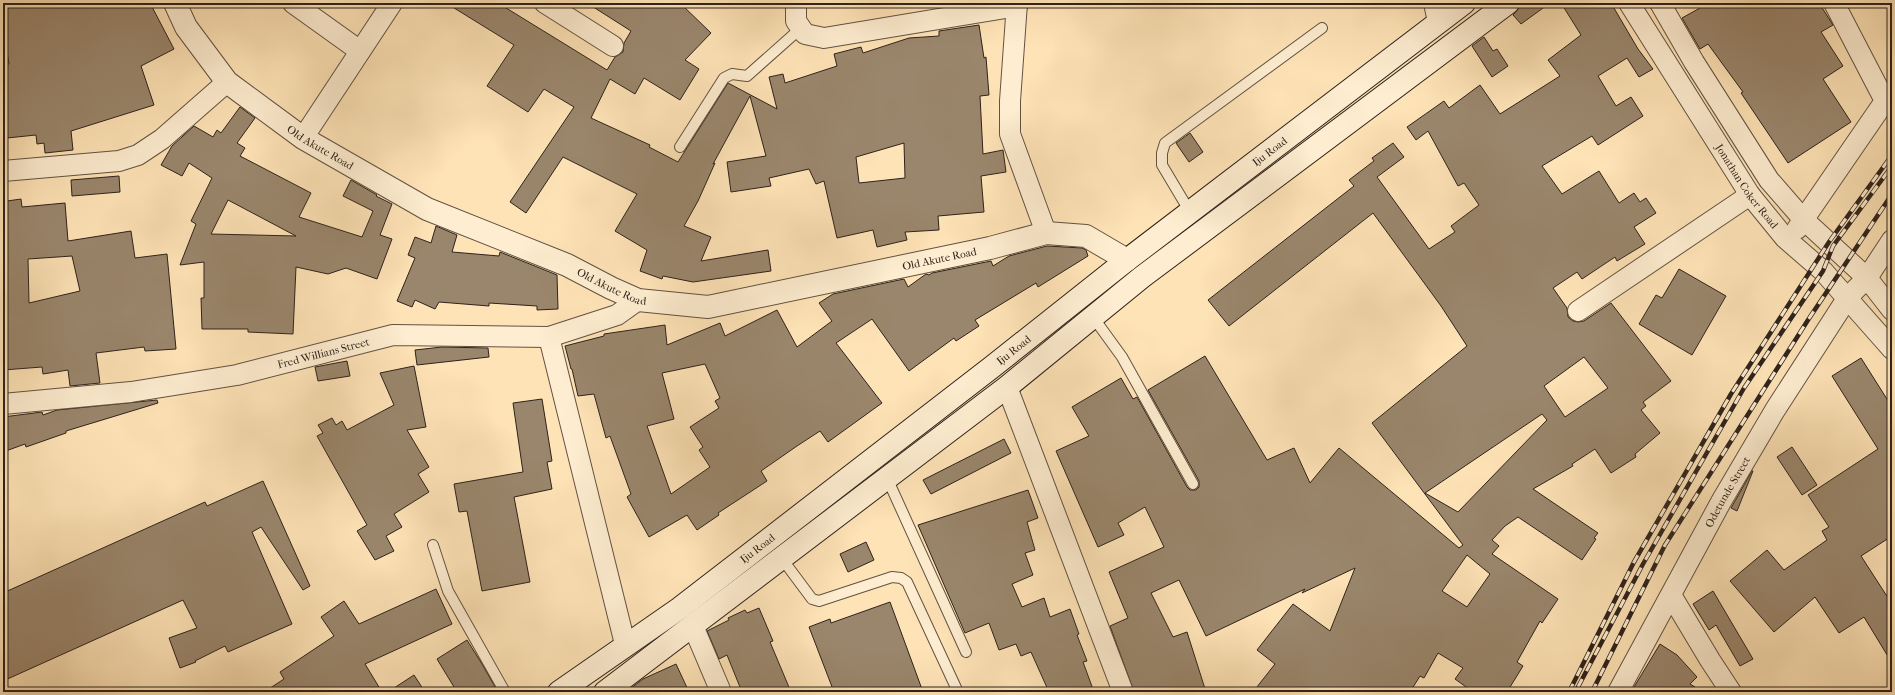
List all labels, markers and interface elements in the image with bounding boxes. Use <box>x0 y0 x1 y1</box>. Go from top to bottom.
street label: Old Akute Road <box>284 122 357 173</box>
street label: Iju Road <box>1250 134 1291 169</box>
street label: Jonathan Coker Road <box>1712 141 1781 232</box>
street label: Old Akute Road <box>901 245 979 273</box>
street label: Old Akute Road <box>575 265 648 308</box>
street label: Iju Road <box>994 332 1034 368</box>
street label: Fred Willians Street <box>276 335 371 371</box>
street label: Odetunde Street <box>1702 454 1753 530</box>
street label: Iju Road <box>738 531 778 566</box>

